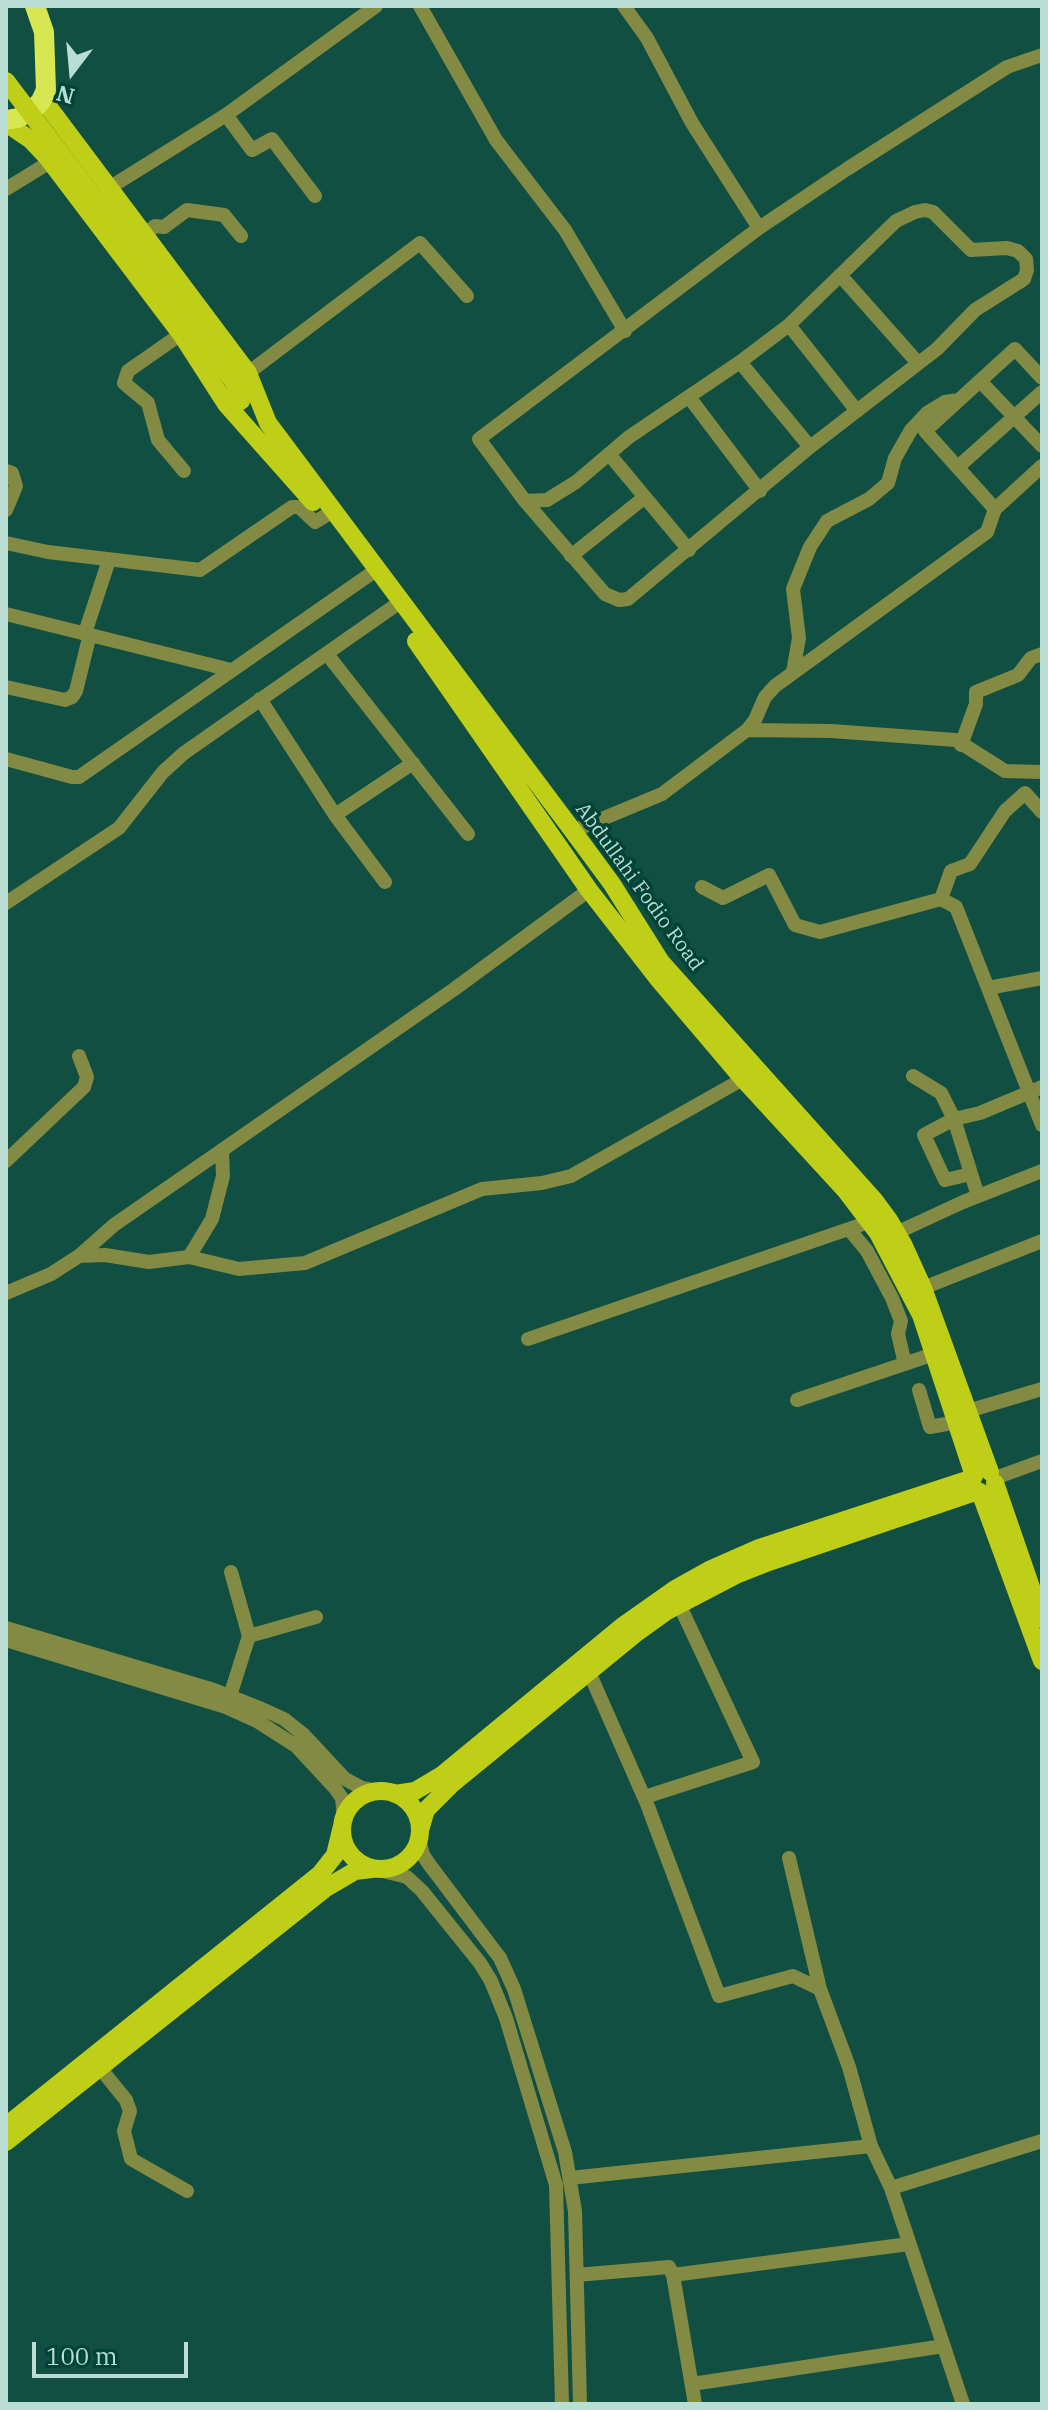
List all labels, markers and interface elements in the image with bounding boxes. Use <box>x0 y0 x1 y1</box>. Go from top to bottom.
north arrow <box>32 32 112 112</box>
text: N <box>53 79 78 112</box>
street label: Abdullahi Fodio Road <box>570 798 708 976</box>
scale bar <box>36 2326 192 2376</box>
text: 100 m <box>46 2340 118 2372</box>

